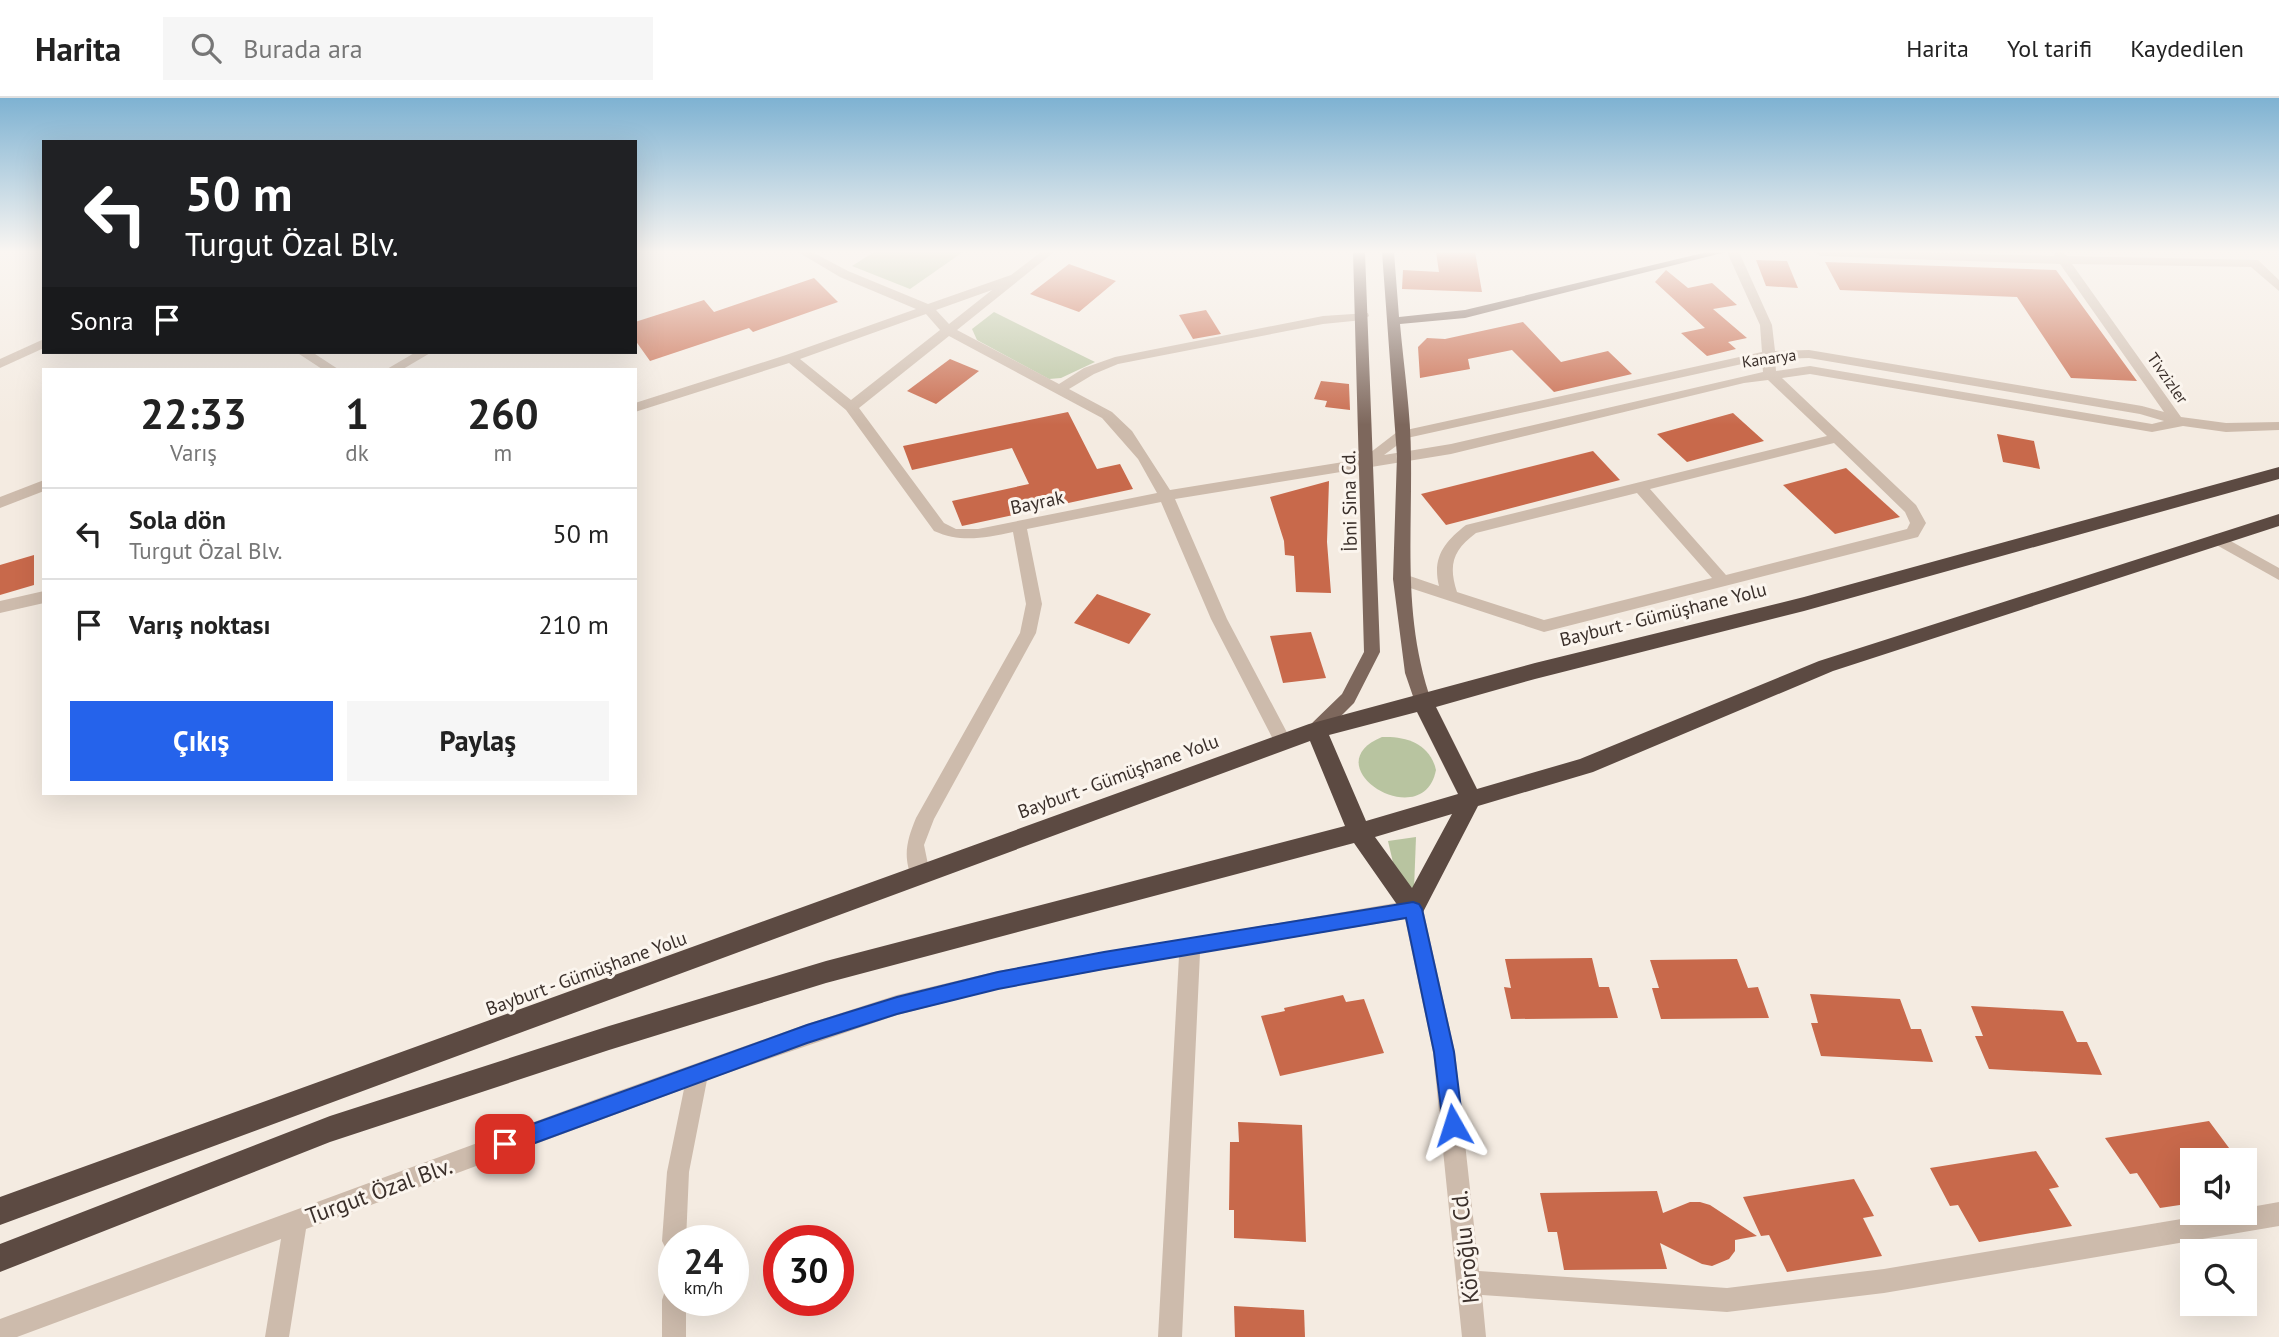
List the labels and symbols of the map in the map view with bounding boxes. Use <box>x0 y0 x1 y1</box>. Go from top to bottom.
street label: Kanarya <box>1740 344 1798 372</box>
street label: Tivzizler <box>2143 349 2193 408</box>
street label: İbni Sina Cd. <box>1336 450 1362 552</box>
street label: Bayrak <box>1008 485 1066 519</box>
street label: Bayburt - Gümüşhane Yolu <box>1557 577 1769 651</box>
street label: Bayburt - Gümüşhane Yolu <box>1014 728 1222 824</box>
street label: Bayburt - Gümüşhane Yolu <box>482 925 690 1021</box>
position arrow <box>1416 1088 1490 1162</box>
pin <box>475 1114 535 1174</box>
street label: Turgut Özal Blv. <box>302 1151 456 1230</box>
street label: Köroğlu Cd. <box>1444 1189 1485 1305</box>
speed limit sign: 30 <box>763 1225 854 1316</box>

